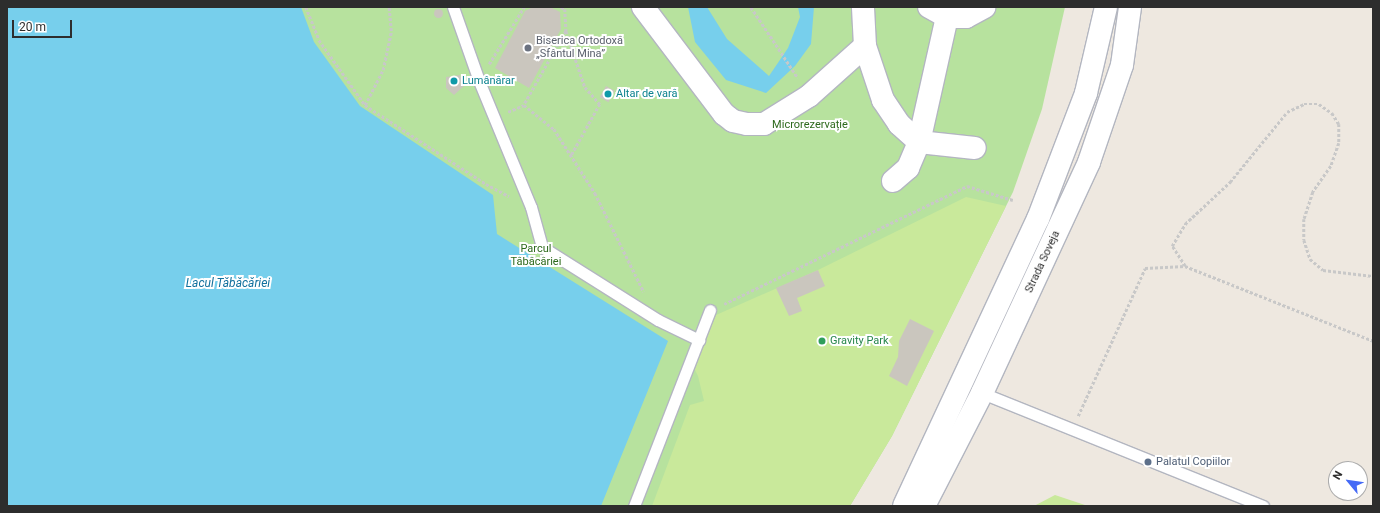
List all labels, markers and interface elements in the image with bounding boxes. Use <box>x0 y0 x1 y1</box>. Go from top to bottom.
scale bar <box>14 12 74 38</box>
text: 20 m <box>19 20 46 34</box>
place label: Biserica Ortodoxă „Sfântul Mina” <box>536 35 623 61</box>
marker: Biserica Ortodoxă „Sfântul Mina” <box>523 43 533 53</box>
place label: Lumânărar <box>462 74 515 88</box>
marker: Lumânărar <box>449 76 459 86</box>
place label: Altar de vară <box>616 87 677 101</box>
marker: Altar de vară <box>603 89 613 99</box>
park label: Microrezervație <box>772 118 848 132</box>
street label: Strada Soveja <box>1023 229 1063 295</box>
park label: Parcul Tăbăcăriei <box>511 243 561 269</box>
water label: Lacul Tăbăcăriei <box>186 277 270 291</box>
place label: Gravity Park <box>830 334 889 348</box>
marker: Gravity Park <box>817 336 827 346</box>
place label: Palatul Copiilor <box>1156 455 1230 469</box>
marker: Palatul Copiilor <box>1143 457 1153 467</box>
north arrow <box>1328 461 1368 501</box>
text: N <box>1330 469 1346 482</box>

